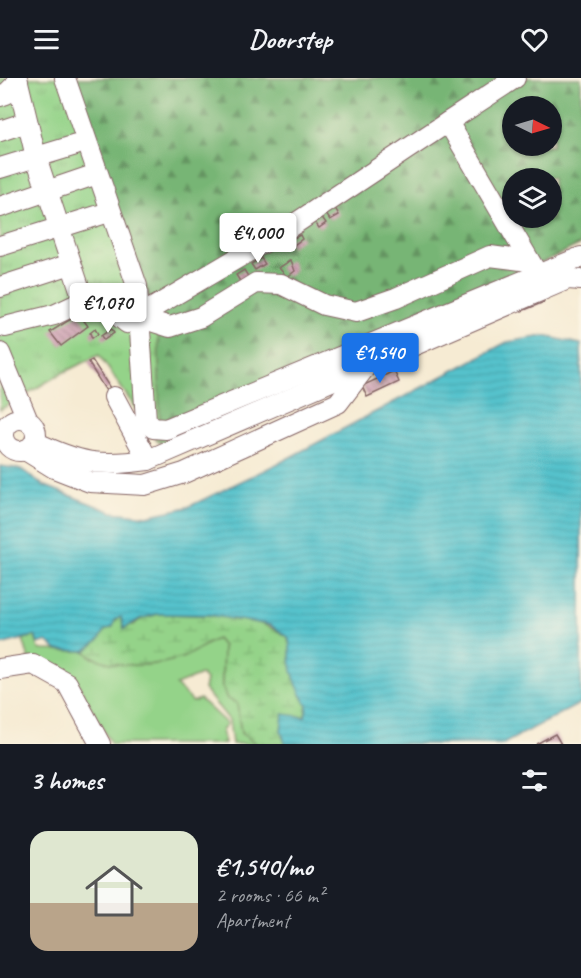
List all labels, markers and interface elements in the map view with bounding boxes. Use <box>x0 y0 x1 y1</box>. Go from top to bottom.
text: Doorstep <box>249 22 332 56</box>
icon: menu <box>30 23 63 56</box>
icon: heart <box>518 23 551 56</box>
north arrow <box>502 96 562 156</box>
map controls <box>502 96 562 228</box>
button: layers <box>502 168 562 228</box>
pin: €4,000 <box>209 213 307 264</box>
text: €4,000 <box>234 220 282 245</box>
pin: €1,070 <box>59 283 157 334</box>
text: €1,070 <box>84 290 132 315</box>
pin: €1,540 <box>331 333 429 384</box>
text: €1,540 <box>356 340 404 365</box>
text: 3 homes <box>30 764 103 797</box>
icon: filters <box>518 764 551 797</box>
text: €1,540/mo <box>216 850 313 883</box>
icon: home <box>78 855 150 927</box>
text: 2 rooms · 66 m² <box>216 883 324 908</box>
text: Apartment <box>216 908 289 933</box>

